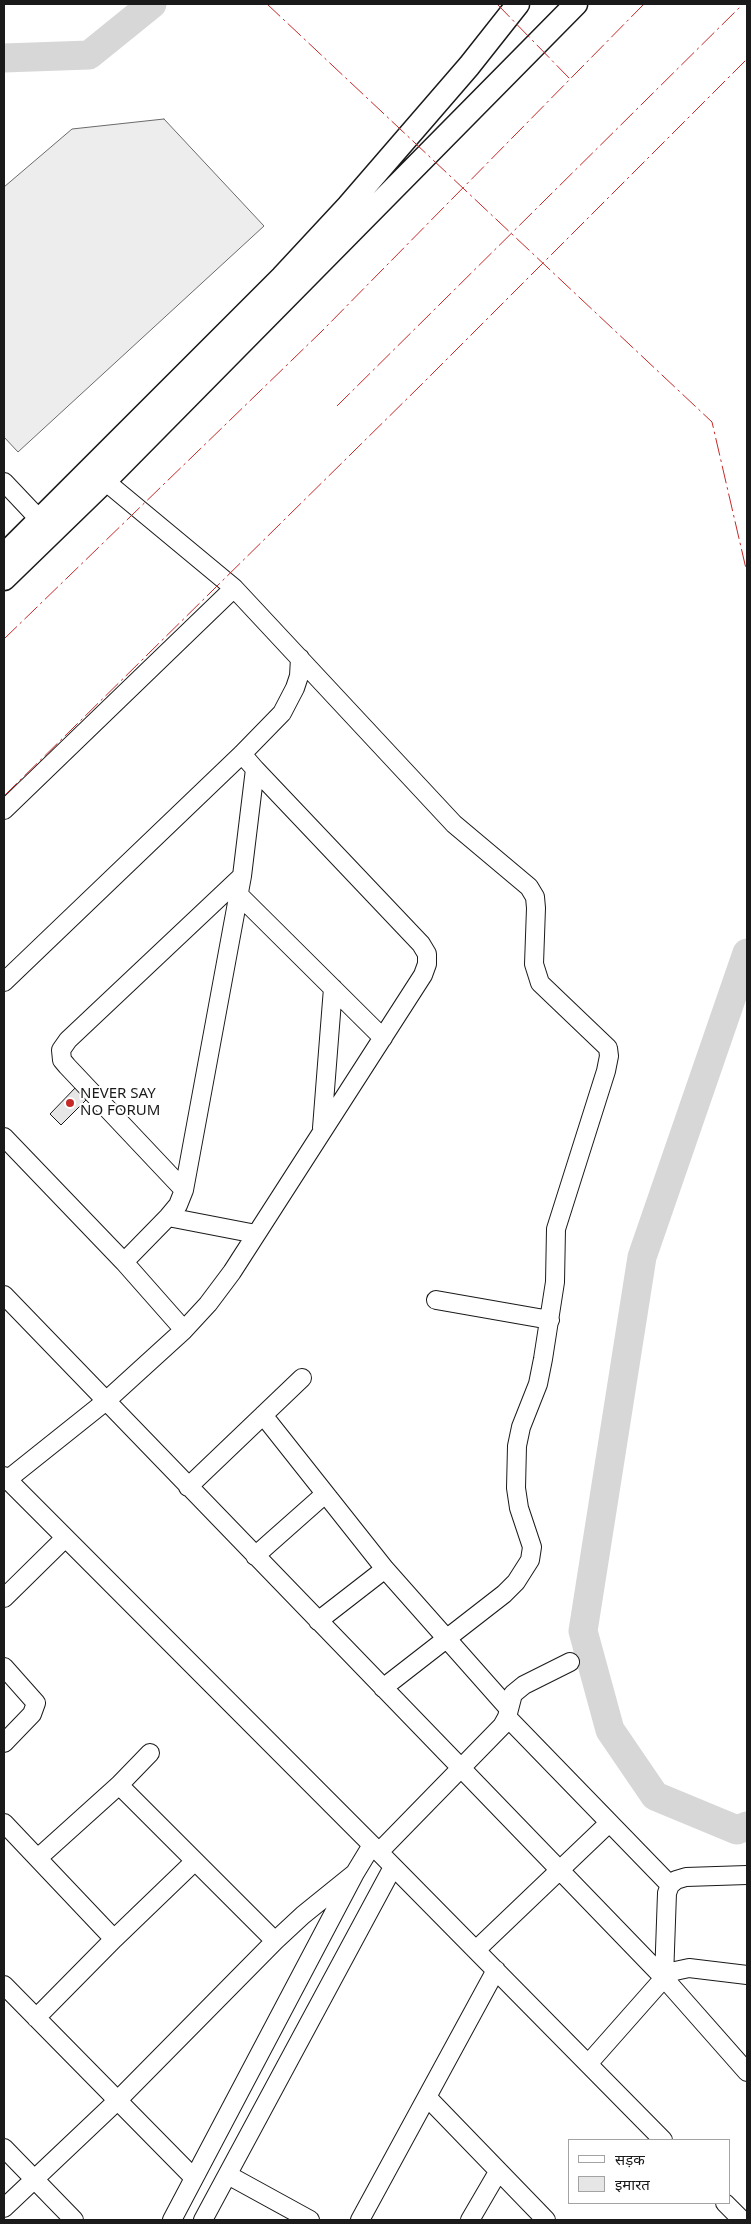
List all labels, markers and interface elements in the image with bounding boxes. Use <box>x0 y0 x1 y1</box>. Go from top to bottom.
place label: NEVER SAY NO FORUM <box>80 1085 160 1120</box>
marker: NEVER SAY NO FORUM <box>64 1097 76 1109</box>
legend <box>568 2139 731 2204</box>
text: सड़क <box>615 2149 645 2169</box>
text: इमारत <box>615 2174 650 2194</box>

